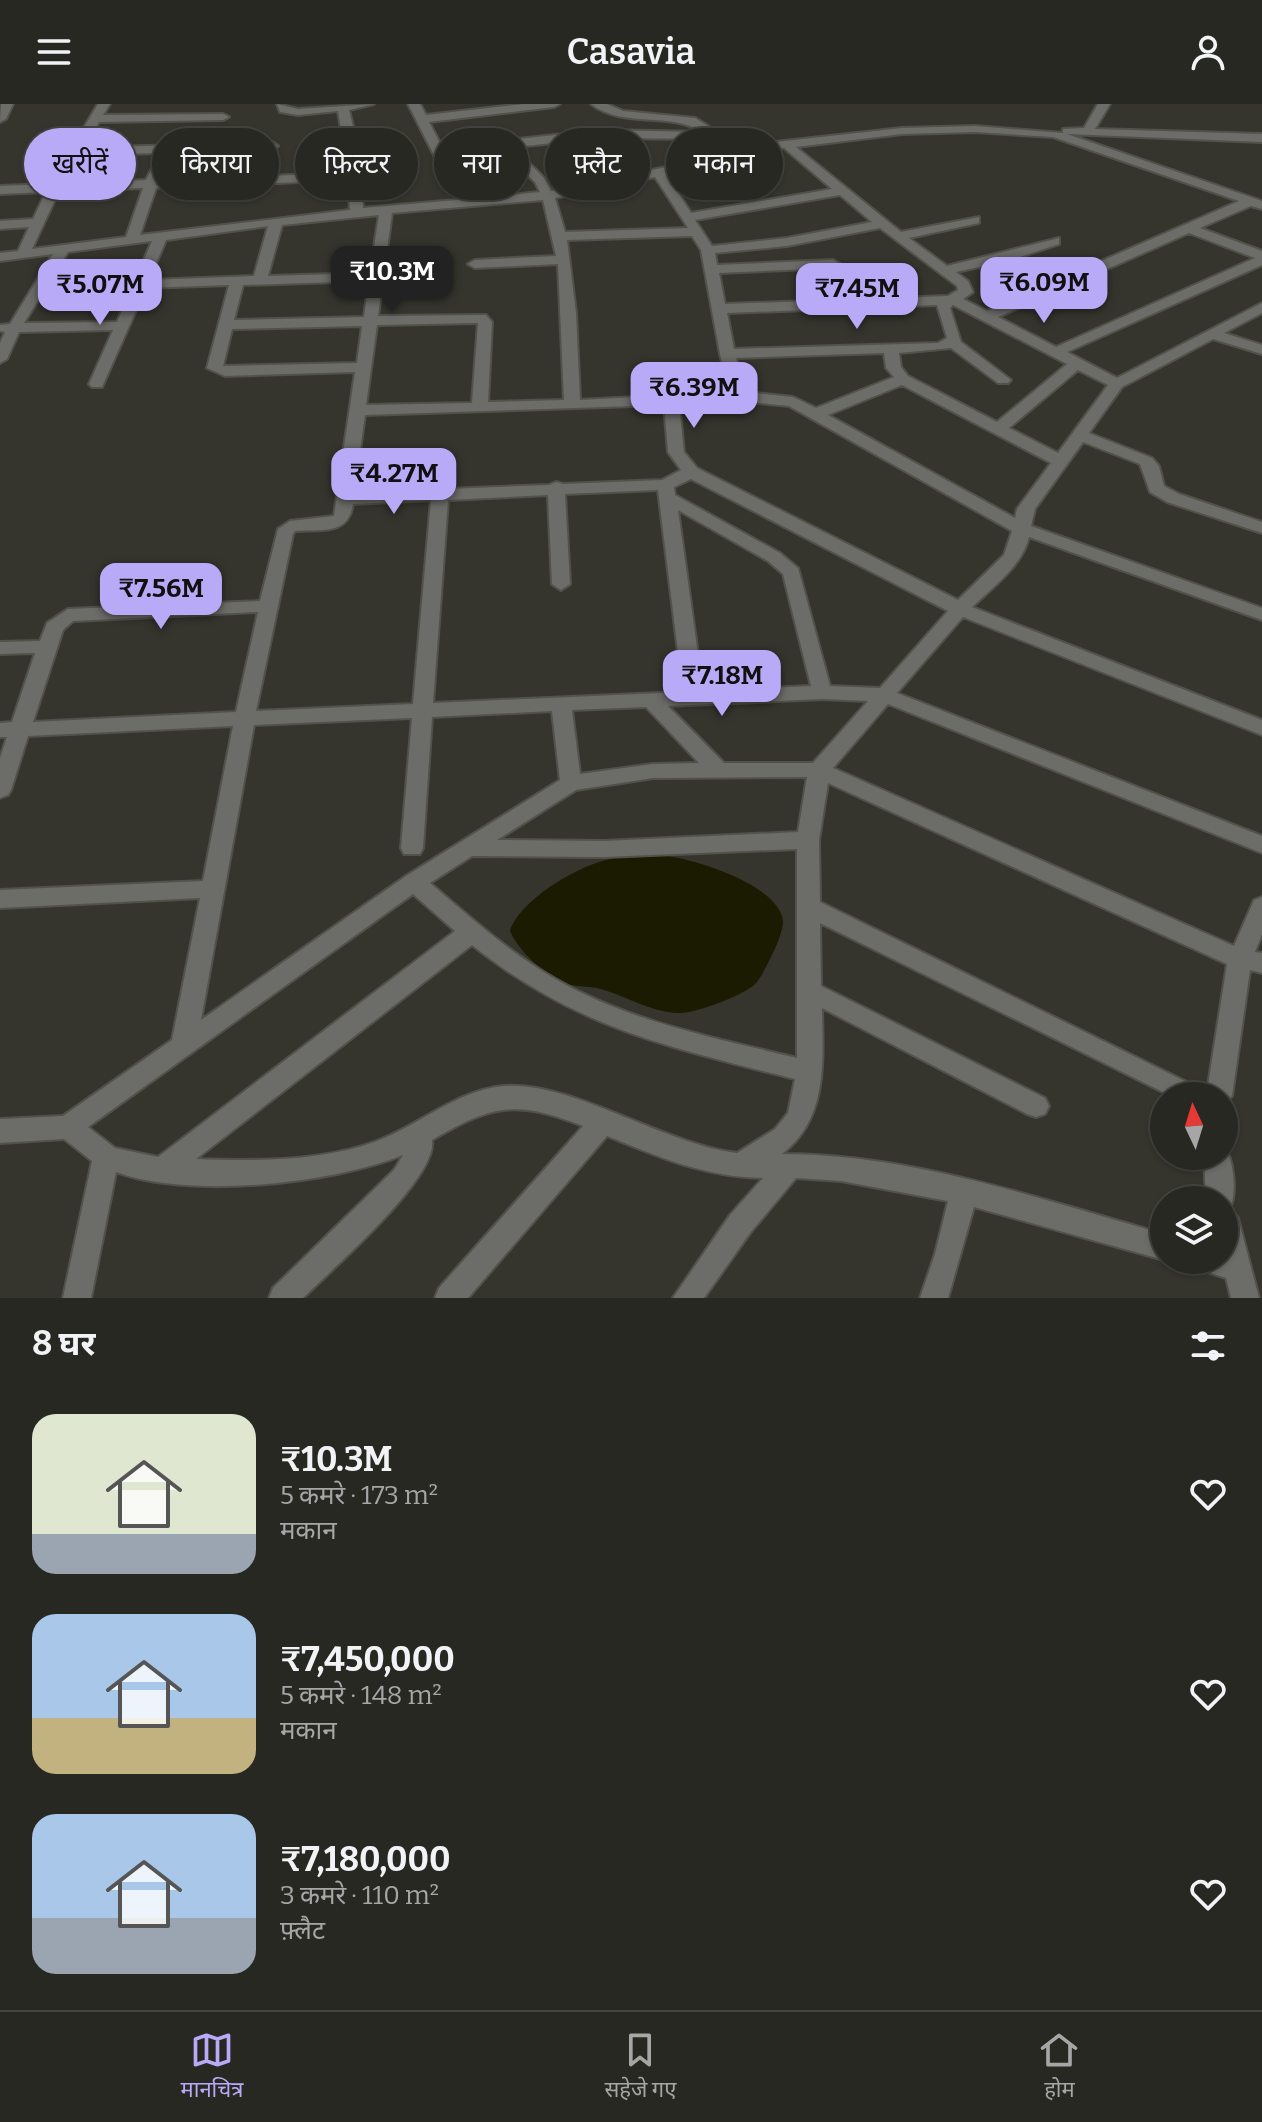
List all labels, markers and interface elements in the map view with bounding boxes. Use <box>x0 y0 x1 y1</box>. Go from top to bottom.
icon: menu <box>32 30 76 74</box>
text: Casavia <box>567 30 695 74</box>
icon: person <box>1186 30 1230 74</box>
chip: खरीदें <box>24 128 136 200</box>
chip: किराया <box>152 128 279 200</box>
chip: फ़िल्टर <box>295 128 418 200</box>
chip: नया <box>434 128 529 200</box>
chip: फ़्लैट <box>545 128 650 200</box>
chip: मकान <box>666 128 783 200</box>
pin: ₹10.3M <box>327 246 457 314</box>
text: ₹10.3M <box>349 256 435 287</box>
pin: ₹6.09M <box>979 257 1109 325</box>
pin: ₹5.07M <box>35 259 165 327</box>
pin: ₹7.45M <box>792 263 922 331</box>
text: ₹6.09M <box>998 267 1090 298</box>
text: ₹5.07M <box>56 269 144 300</box>
text: ₹7.45M <box>814 273 900 304</box>
pin: ₹6.39M <box>629 362 759 430</box>
text: ₹6.39M <box>649 372 739 403</box>
pin: ₹4.27M <box>329 448 459 516</box>
text: ₹4.27M <box>349 458 439 489</box>
pin: ₹7.56M <box>96 563 226 631</box>
text: ₹7.56M <box>118 573 204 604</box>
pin: ₹7.18M <box>657 650 787 718</box>
text: ₹7.18M <box>681 660 763 691</box>
north arrow <box>1150 1082 1238 1170</box>
map controls <box>1150 1082 1238 1274</box>
button: layers <box>1150 1186 1238 1274</box>
text: 8 घर <box>32 1323 96 1364</box>
icon: filters <box>1186 1324 1230 1368</box>
text: ₹10.3M <box>280 1439 392 1480</box>
icon: home <box>96 1446 192 1542</box>
icon: heart <box>1186 1472 1230 1516</box>
text: 5 कमरे · 173 m² <box>280 1480 438 1511</box>
text: मकान <box>280 1515 337 1546</box>
text: ₹7,450,000 <box>280 1639 455 1680</box>
icon: home <box>96 1646 192 1742</box>
icon: heart <box>1186 1672 1230 1716</box>
text: 5 कमरे · 148 m² <box>280 1680 442 1711</box>
text: मकान <box>280 1715 337 1746</box>
text: ₹7,180,000 <box>280 1839 451 1880</box>
icon: home <box>96 1846 192 1942</box>
icon: heart <box>1186 1872 1230 1916</box>
text: 3 कमरे · 110 m² <box>280 1880 439 1911</box>
text: फ़्लैट <box>280 1915 325 1946</box>
tab: मानचित्र <box>181 2028 243 2106</box>
tab: सहेजे गए <box>605 2028 676 2106</box>
tab: होम <box>1037 2028 1081 2106</box>

